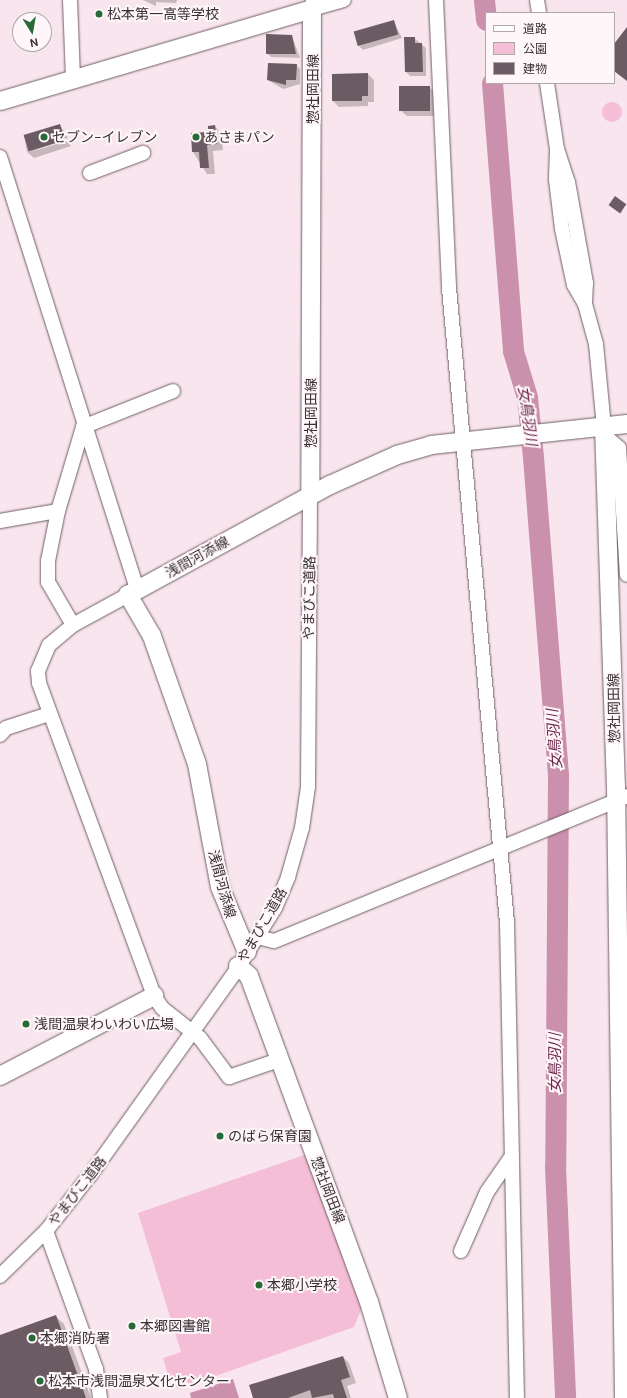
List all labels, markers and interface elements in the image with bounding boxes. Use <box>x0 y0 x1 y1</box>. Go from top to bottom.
place label: 松本第一高等学校 <box>107 6 219 22</box>
marker: 松本第一高等学校 <box>94 9 104 19</box>
north arrow <box>12 12 52 52</box>
legend <box>485 12 615 84</box>
text: 道路 <box>523 21 547 37</box>
text: N <box>29 35 39 50</box>
text: 公園 <box>523 41 547 57</box>
street label: 惣社岡田線 <box>305 54 321 124</box>
text: 建物 <box>523 61 547 77</box>
place label: セブン-イレブン <box>52 129 158 145</box>
place label: あさまパン <box>204 129 274 145</box>
marker: セブン-イレブン <box>39 132 49 142</box>
marker: あさまパン <box>191 132 201 142</box>
street label: 惣社岡田線 <box>303 378 319 448</box>
water label: 女鳥羽川 <box>514 385 540 447</box>
street label: 浅間河添線 <box>162 533 232 581</box>
street label: やまびこ道路 <box>300 556 318 640</box>
street label: 惣社岡田線 <box>605 673 623 743</box>
water label: 女鳥羽川 <box>544 708 566 770</box>
street label: 浅間河添線 <box>205 848 239 920</box>
street label: やまびこ道路 <box>234 884 290 966</box>
place label: 浅間温泉わいわい広場 <box>34 1016 174 1032</box>
marker: 浅間温泉わいわい広場 <box>21 1019 31 1029</box>
water label: 女鳥羽川 <box>547 1033 565 1093</box>
place label: のばら保育園 <box>228 1128 312 1144</box>
marker: のばら保育園 <box>215 1131 225 1141</box>
street label: やまびこ道路 <box>45 1153 109 1229</box>
street label: 惣社岡田線 <box>308 1154 348 1226</box>
place label: 本郷小学校 <box>267 1277 337 1293</box>
marker: 本郷小学校 <box>254 1280 264 1290</box>
place label: 本郷図書館 <box>140 1318 210 1334</box>
marker: 本郷図書館 <box>127 1321 137 1331</box>
place label: 本郷消防署 <box>40 1330 110 1346</box>
marker: 本郷消防署 <box>27 1333 37 1343</box>
place label: 松本市浅間温泉文化センター <box>48 1373 230 1389</box>
marker: 松本市浅間温泉文化センター <box>35 1376 45 1386</box>

